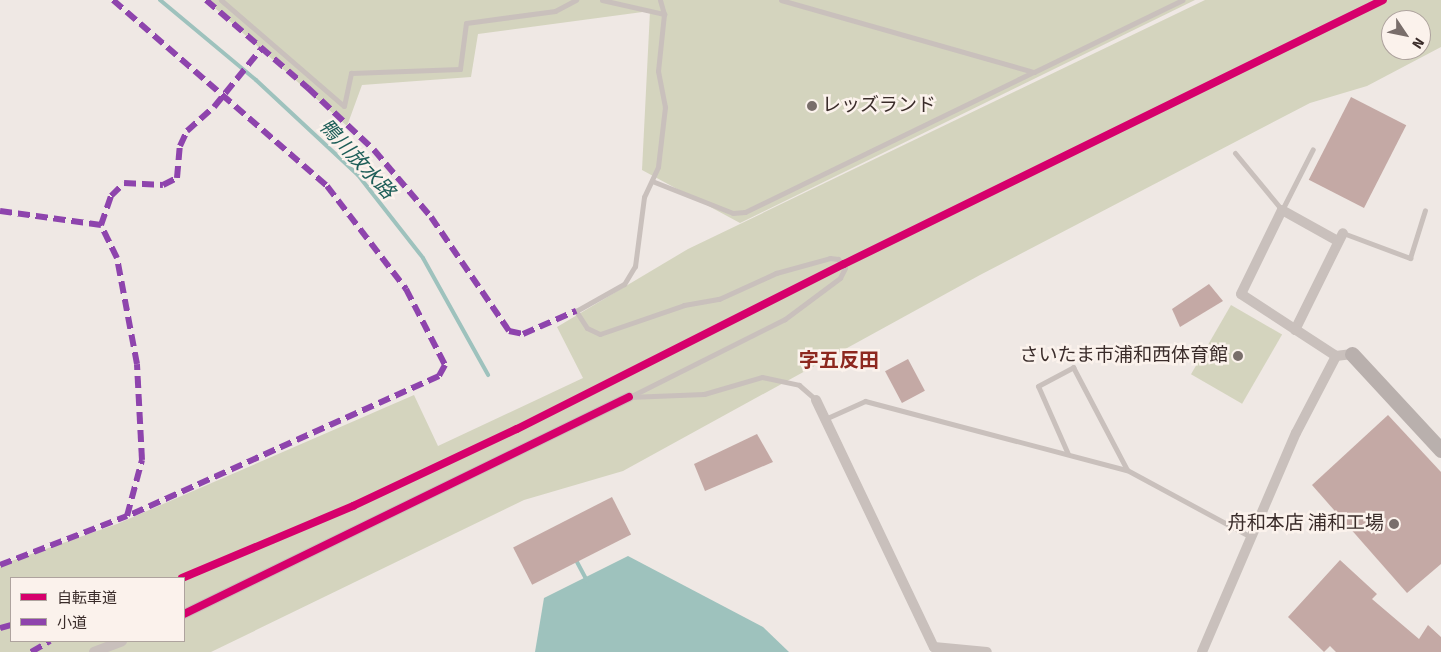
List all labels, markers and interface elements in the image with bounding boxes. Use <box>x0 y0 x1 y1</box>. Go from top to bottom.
north arrow <box>1381 10 1431 60</box>
text: N <box>1408 34 1428 52</box>
place label: レッズランド <box>822 95 936 117</box>
marker: レッズランド <box>806 100 818 112</box>
water label: 鴨川放水路 <box>314 114 400 204</box>
place label: さいたま市浦和西体育館 <box>1019 345 1228 367</box>
district label: 字五反田 <box>799 348 879 372</box>
marker: さいたま市浦和西体育館 <box>1232 350 1244 362</box>
place label: 舟和本店 浦和工場 <box>1228 513 1384 535</box>
marker: 舟和本店 浦和工場 <box>1388 518 1400 530</box>
legend <box>10 577 185 642</box>
text: 自転車道 <box>57 589 117 607</box>
text: 小道 <box>57 614 87 632</box>

